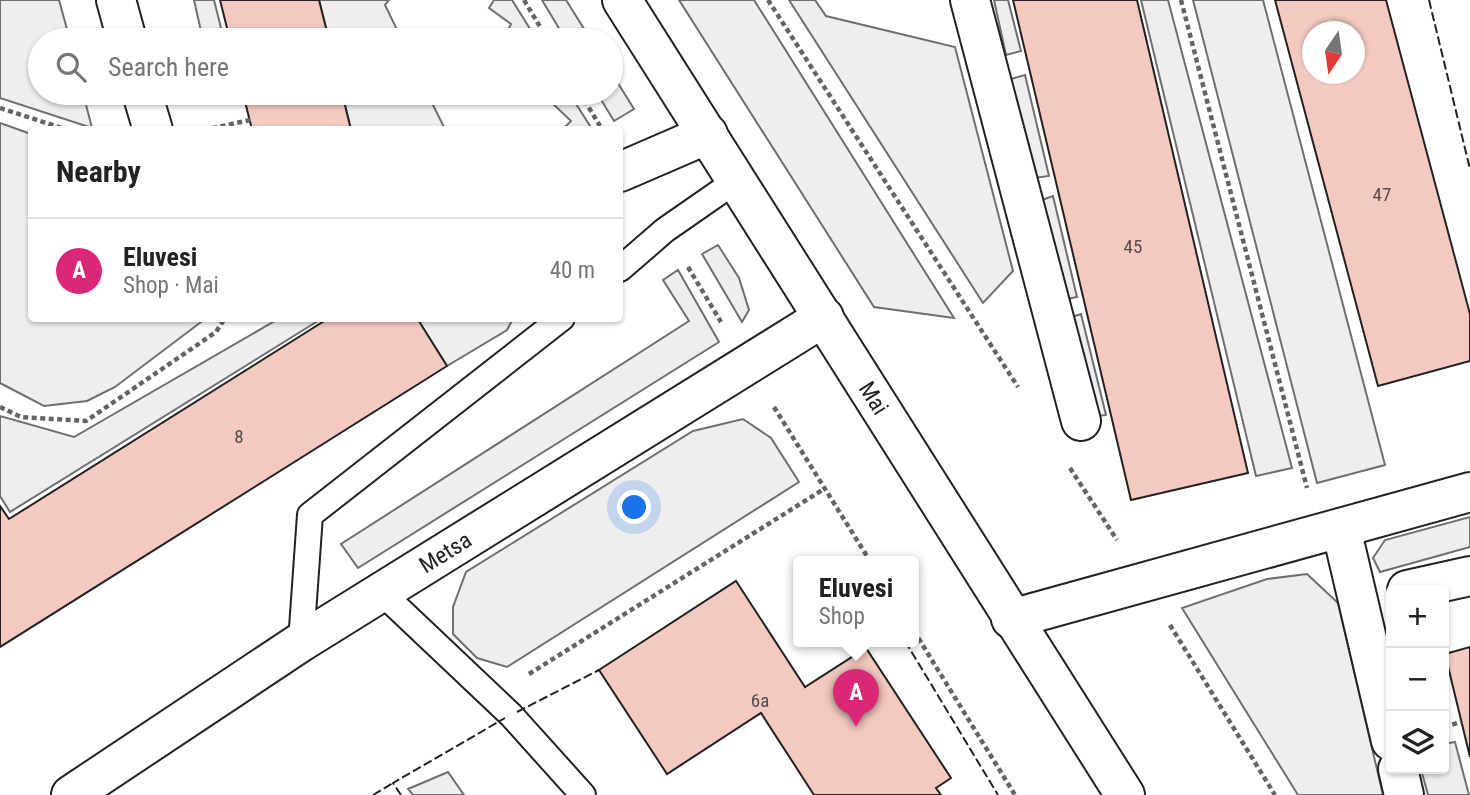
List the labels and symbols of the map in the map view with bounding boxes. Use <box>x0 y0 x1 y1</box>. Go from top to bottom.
north arrow <box>1302 21 1365 84</box>
house number: 47 <box>1373 183 1391 206</box>
house number: 45 <box>1124 235 1142 258</box>
street label: Mai <box>853 377 894 419</box>
house number: 8 <box>234 425 244 448</box>
your location <box>617 490 651 524</box>
street label: Metsa <box>414 526 476 579</box>
pin: A <box>833 669 879 727</box>
house number: 6a <box>751 689 769 712</box>

